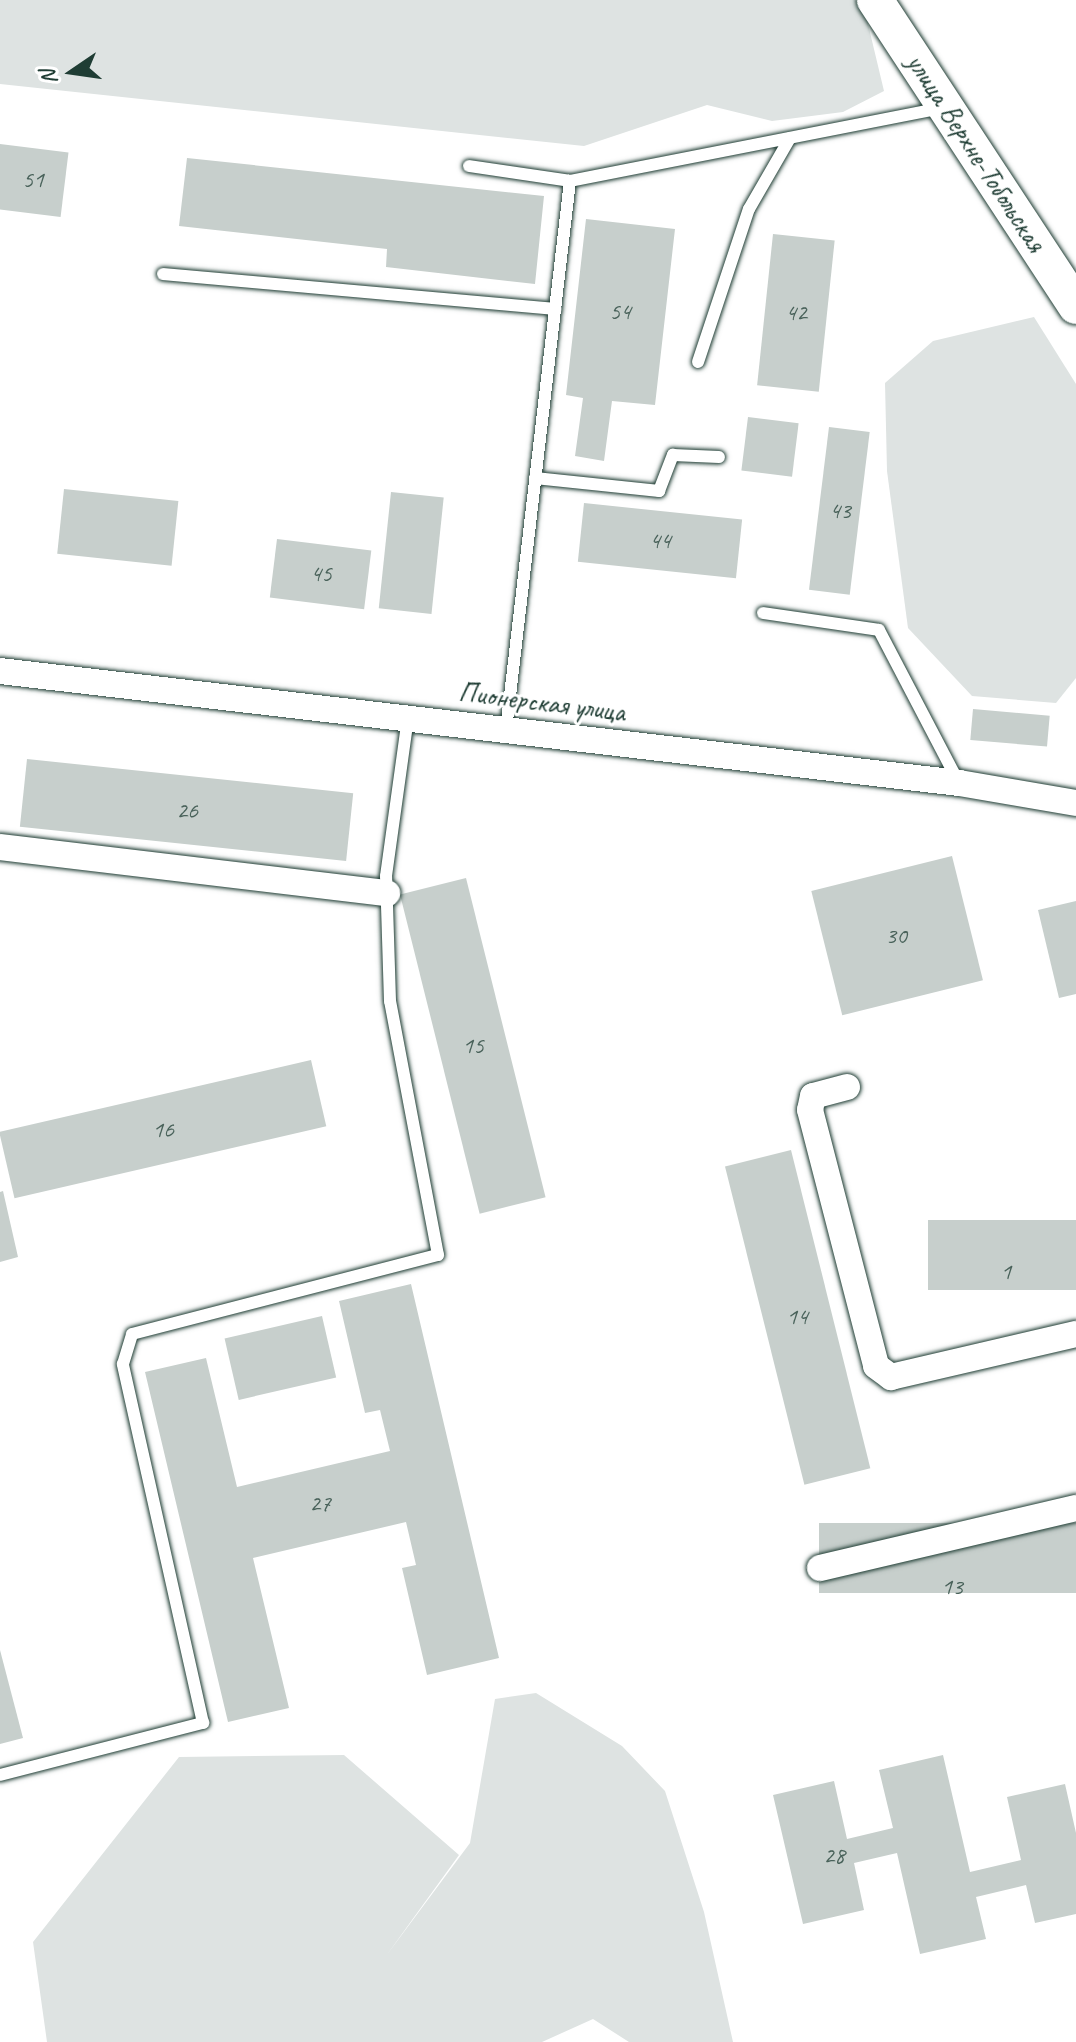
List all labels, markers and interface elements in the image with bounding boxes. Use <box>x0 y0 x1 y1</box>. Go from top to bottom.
north arrow <box>32 32 112 112</box>
street label: улица Верхне-Тобольская <box>899 47 1053 259</box>
text: N <box>33 68 64 87</box>
house number: 51 <box>22 166 44 194</box>
house number: 54 <box>609 298 631 326</box>
house number: 42 <box>785 299 807 327</box>
house number: 43 <box>829 497 851 525</box>
house number: 44 <box>649 527 671 555</box>
house number: 45 <box>310 560 332 588</box>
street label: Пионерская улица <box>455 675 629 729</box>
house number: 26 <box>176 797 198 825</box>
house number: 30 <box>885 922 907 950</box>
house number: 15 <box>462 1032 484 1060</box>
house number: 16 <box>152 1116 174 1144</box>
house number: 1 <box>1001 1258 1011 1286</box>
house number: 14 <box>786 1303 808 1331</box>
house number: 27 <box>309 1490 331 1518</box>
house number: 13 <box>941 1573 963 1601</box>
house number: 28 <box>823 1842 845 1870</box>

